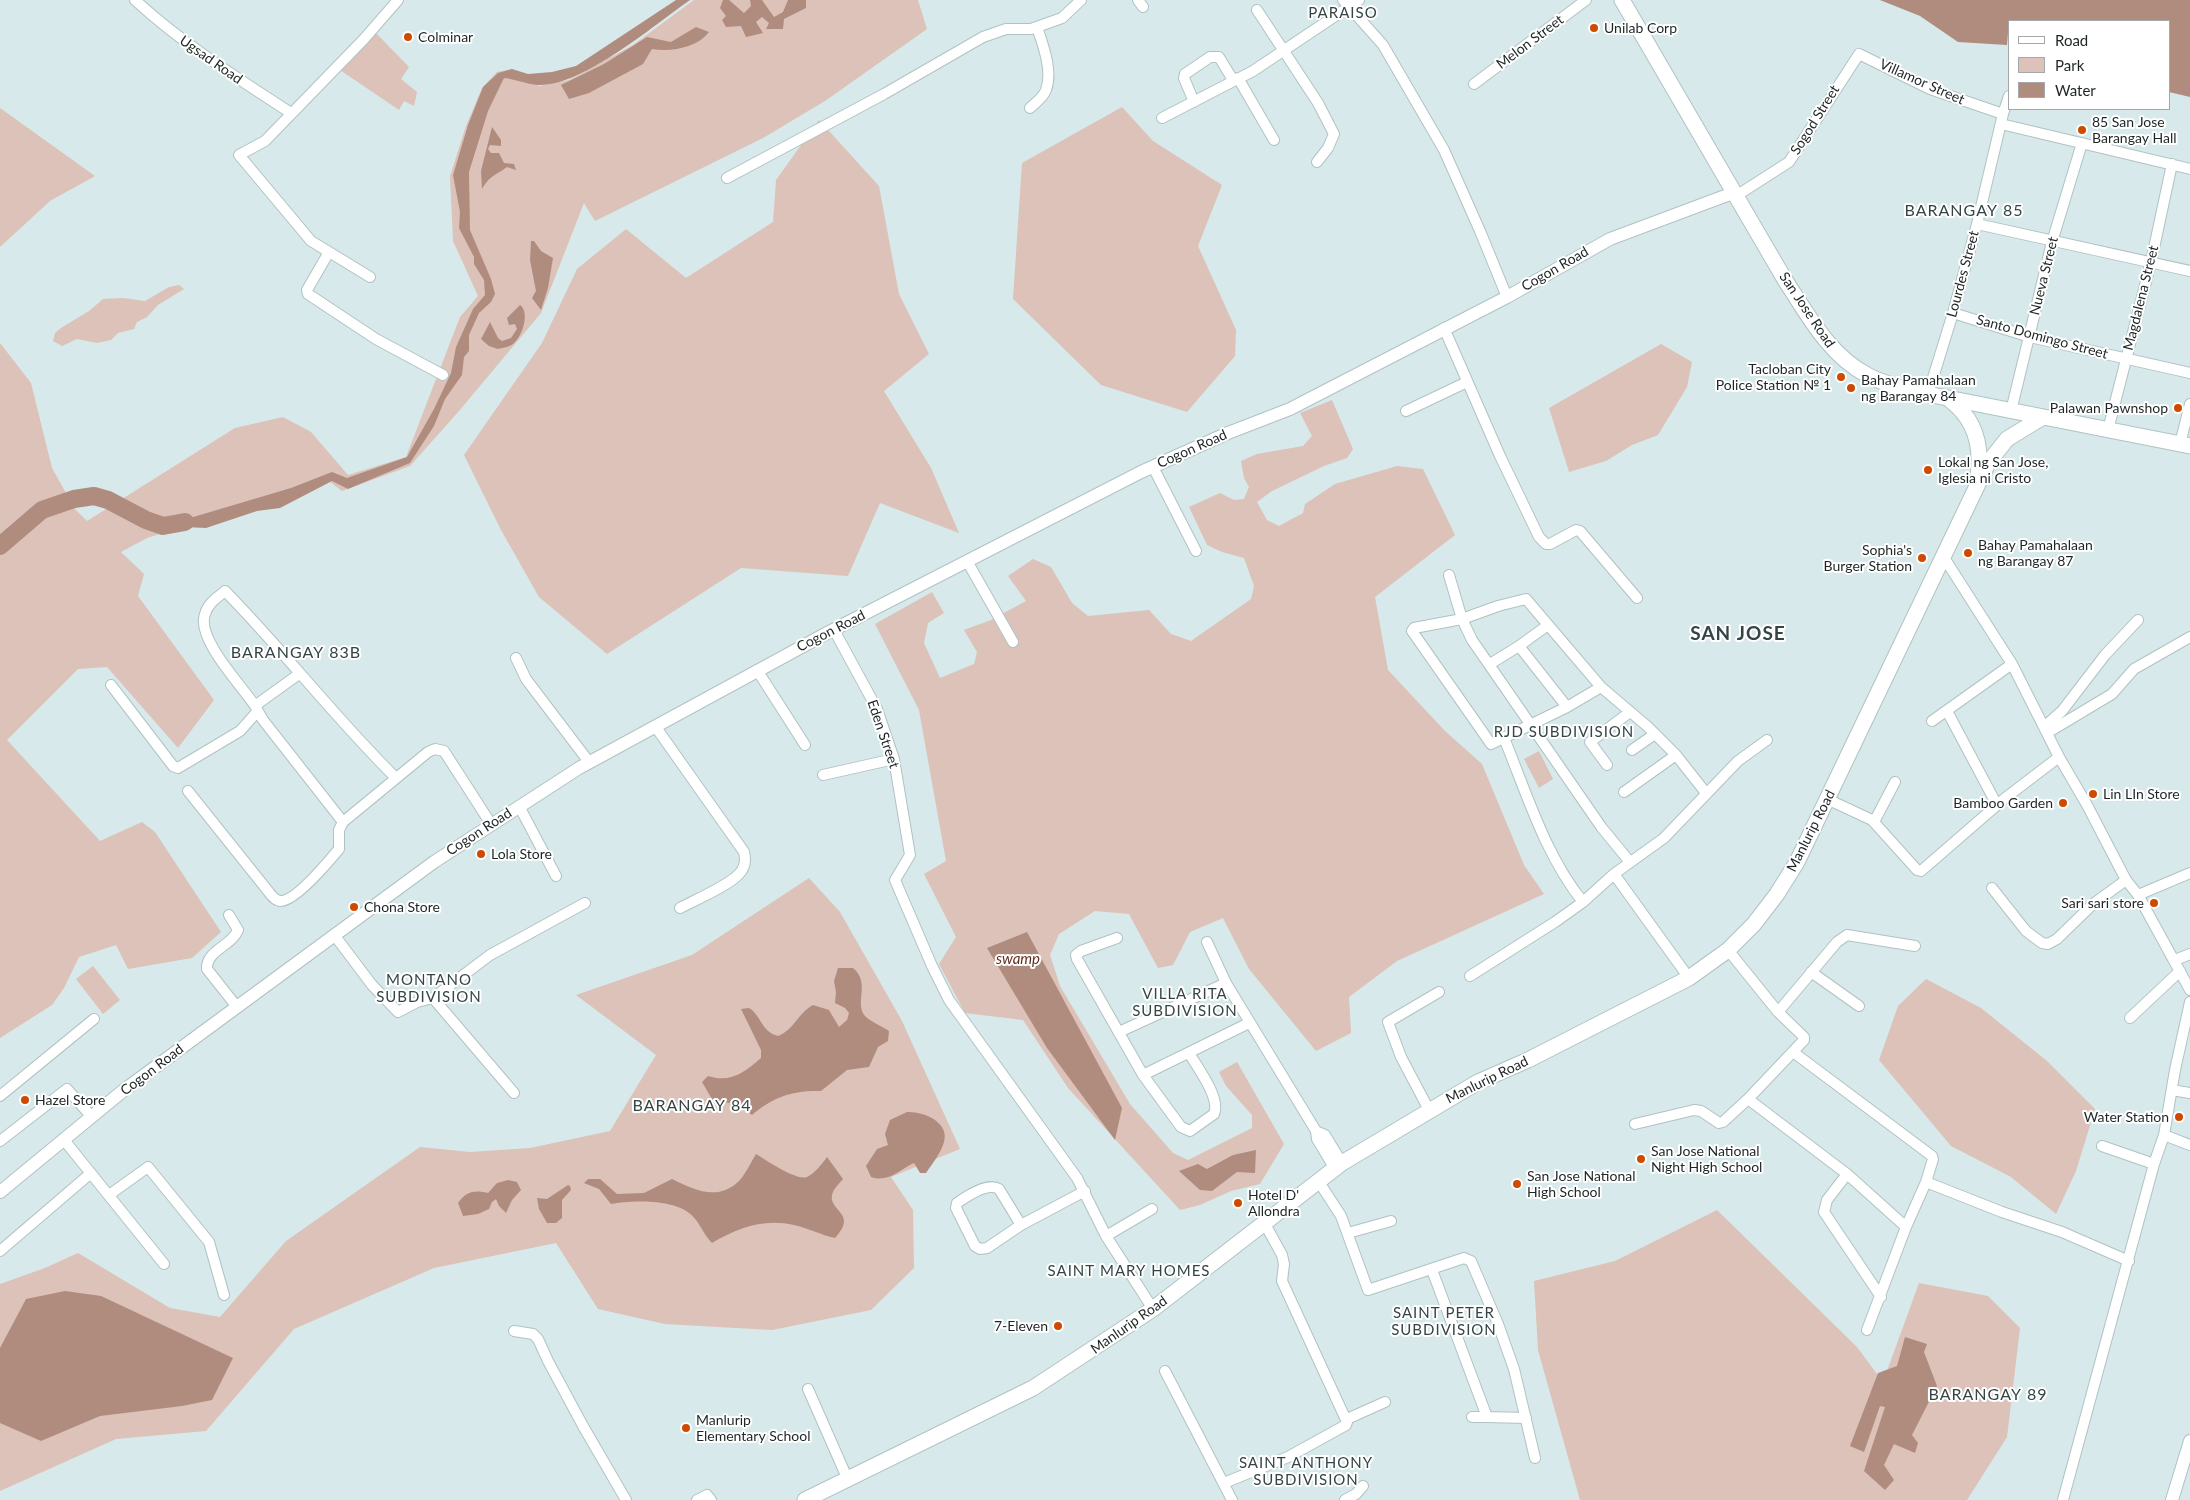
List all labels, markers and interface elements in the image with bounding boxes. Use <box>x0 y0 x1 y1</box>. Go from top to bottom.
district label: PARAISO <box>1307 4 1379 22</box>
street label: Melon Street <box>1493 11 1567 73</box>
place label: Unilab Corp <box>1604 20 1677 36</box>
legend <box>2008 20 2170 110</box>
marker: Unilab Corp <box>1588 22 1600 34</box>
place label: Colminar <box>418 29 473 45</box>
marker: Colminar <box>402 31 414 43</box>
text: Road <box>2055 31 2088 49</box>
street label: Ugsad Road <box>176 32 246 88</box>
street label: Villamor Street <box>1877 56 1967 108</box>
text: Park <box>2055 56 2084 74</box>
text: Water <box>2055 81 2096 99</box>
street label: Sogod Street <box>1787 82 1843 158</box>
place label: 85 San Jose Barangay Hall <box>2092 114 2177 146</box>
marker: 85 San Jose Barangay Hall <box>2076 124 2088 136</box>
district label: BARANGAY 85 <box>1903 201 2025 221</box>
street label: Lourdes Street <box>1943 229 1983 319</box>
street label: Nueva Street <box>2026 235 2062 317</box>
street label: Cogon Road <box>1518 243 1592 295</box>
street label: Magdalena Street <box>2120 244 2162 352</box>
street label: San Jose Road <box>1776 269 1838 351</box>
street label: Santo Domingo Street <box>1974 311 2110 363</box>
place label: Tacloban City Police Station № 1 <box>1716 361 1831 394</box>
marker: Tacloban City Police Station № 1 <box>1835 371 1847 383</box>
place label: Bahay Pamahalaan ng Barangay 84 <box>1861 372 1976 404</box>
marker: Bahay Pamahalaan ng Barangay 84 <box>1845 382 1857 394</box>
place label: Palawan Pawnshop <box>2050 400 2168 416</box>
marker: Palawan Pawnshop <box>2172 402 2184 414</box>
street label: Cogon Road <box>1154 426 1230 472</box>
place label: Lokal ng San Jose, Iglesia ni Cristo <box>1938 454 2048 487</box>
marker: Lokal ng San Jose, Iglesia ni Cristo <box>1922 464 1934 476</box>
place label: Bahay Pamahalaan ng Barangay 87 <box>1978 537 2093 570</box>
place label: Sophia's Burger Station <box>1824 542 1912 574</box>
marker: Bahay Pamahalaan ng Barangay 87 <box>1962 547 1974 559</box>
marker: Sophia's Burger Station <box>1916 552 1928 564</box>
street label: Cogon Road <box>794 607 868 655</box>
district label: SAN JOSE <box>1689 623 1787 645</box>
district label: BARANGAY 83B <box>229 643 363 663</box>
street label: Eden Street <box>863 698 903 770</box>
district label: RJD SUBDIVISION <box>1492 723 1636 741</box>
place label: Lin LIn Store <box>2103 786 2180 802</box>
street label: Manlurip Road <box>1783 787 1839 875</box>
marker: Lin LIn Store <box>2087 788 2099 800</box>
place label: Bamboo Garden <box>1953 795 2053 811</box>
marker: Bamboo Garden <box>2057 797 2069 809</box>
street label: Cogon Road <box>443 805 515 859</box>
place label: Lola Store <box>491 846 552 862</box>
marker: Lola Store <box>475 848 487 860</box>
place label: Sari sari store <box>2061 895 2144 911</box>
marker: Sari sari store <box>2148 897 2160 909</box>
place label: Chona Store <box>364 899 440 915</box>
marker: Chona Store <box>348 901 360 913</box>
water label: swamp <box>996 950 1040 968</box>
district label: MONTANO SUBDIVISION <box>375 971 483 1006</box>
district label: VILLA RITA SUBDIVISION <box>1131 985 1239 1020</box>
street label: Cogon Road <box>117 1041 187 1099</box>
street label: Manlurip Road <box>1443 1053 1531 1107</box>
place label: Hazel Store <box>35 1092 105 1108</box>
marker: Hazel Store <box>19 1094 31 1106</box>
district label: BARANGAY 84 <box>631 1096 753 1116</box>
place label: Water Station <box>2084 1109 2169 1125</box>
marker: Water Station <box>2173 1111 2185 1123</box>
place label: San Jose National Night High School <box>1651 1143 1762 1176</box>
marker: San Jose National Night High School <box>1635 1153 1647 1165</box>
place label: San Jose National High School <box>1527 1168 1635 1200</box>
marker: San Jose National High School <box>1511 1178 1523 1190</box>
place label: Hotel D' Allondra <box>1248 1187 1300 1220</box>
marker: Hotel D' Allondra <box>1232 1197 1244 1209</box>
district label: SAINT MARY HOMES <box>1046 1262 1212 1280</box>
street label: Manlurip Road <box>1087 1292 1171 1358</box>
district label: SAINT PETER SUBDIVISION <box>1390 1304 1498 1339</box>
place label: 7-Eleven <box>994 1318 1048 1334</box>
marker: 7-Eleven <box>1052 1320 1064 1332</box>
district label: BARANGAY 89 <box>1927 1385 2049 1405</box>
place label: Manlurip Elementary School <box>696 1412 810 1444</box>
marker: Manlurip Elementary School <box>680 1422 692 1434</box>
district label: SAINT ANTHONY SUBDIVISION <box>1237 1454 1375 1489</box>

